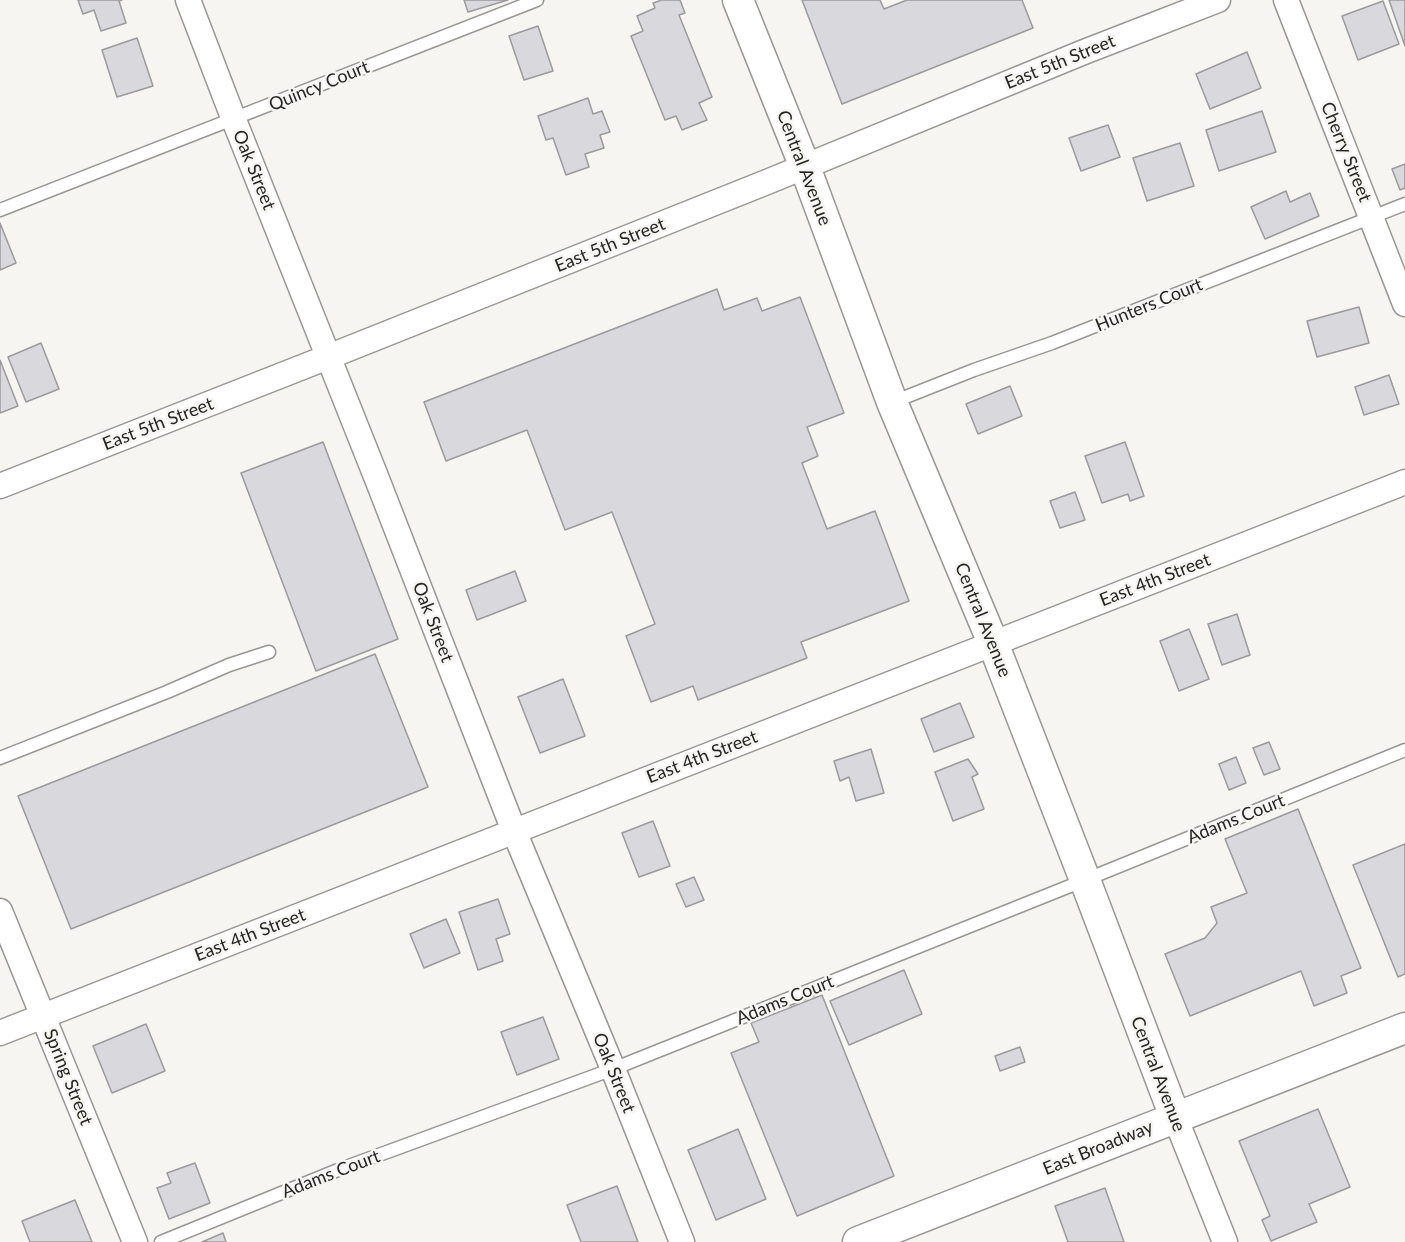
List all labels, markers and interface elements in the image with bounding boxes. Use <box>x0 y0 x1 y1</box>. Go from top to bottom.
street label: East 5th Street <box>1002 30 1118 94</box>
street label: Quincy Court <box>266 56 372 116</box>
street label: Cherry Street <box>1316 99 1376 205</box>
street label: Central Avenue <box>772 107 836 229</box>
street label: Oak Street <box>228 127 280 213</box>
street label: East 5th Street <box>552 213 668 277</box>
street label: Hunters Court <box>1092 274 1206 336</box>
street label: East 5th Street <box>100 393 216 455</box>
street label: East 4th Street <box>1097 549 1213 611</box>
street label: Central Avenue <box>950 560 1016 680</box>
street label: Oak Street <box>408 579 458 665</box>
street label: East 4th Street <box>644 726 760 788</box>
street label: Adams Court <box>1184 790 1288 848</box>
street label: East 4th Street <box>192 904 308 966</box>
street label: Adams Court <box>733 971 837 1029</box>
street label: Central Avenue <box>1126 1013 1190 1135</box>
street label: Spring Street <box>39 1026 97 1128</box>
street label: Oak Street <box>588 1030 640 1116</box>
street label: East Broadway <box>1040 1116 1156 1180</box>
street label: Adams Court <box>279 1145 383 1203</box>

